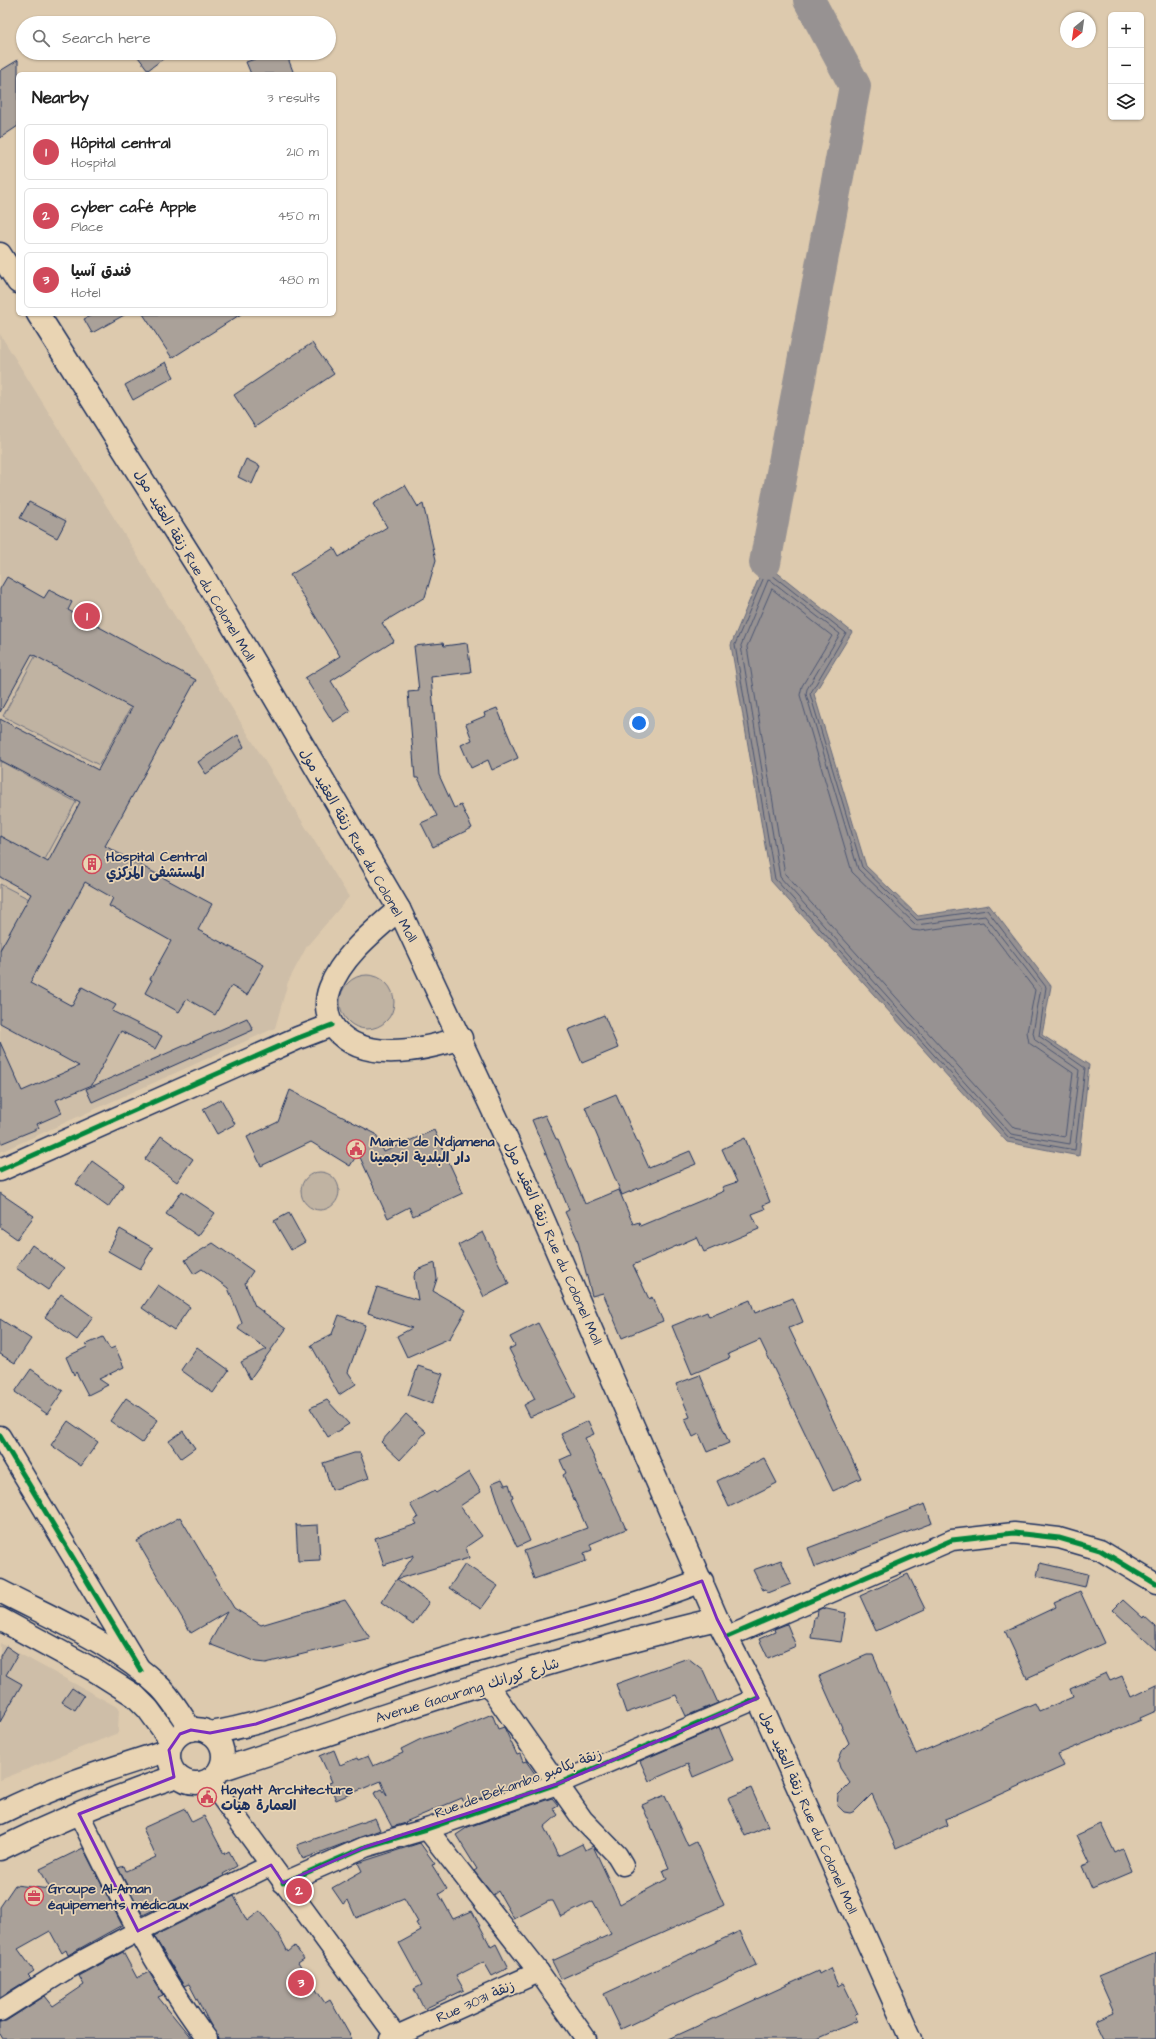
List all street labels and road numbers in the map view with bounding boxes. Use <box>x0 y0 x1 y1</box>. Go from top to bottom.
street label: زنقة العقيد مول Rue du Colonel Moll <box>129 466 260 665</box>
street label: زنقة العقيد مول Rue du Colonel Moll <box>294 745 422 946</box>
street label: زنقة العقيد مول Rue du Colonel Moll <box>499 1139 607 1348</box>
street label: Avenue Gaourang شارع كورانك <box>373 1653 562 1729</box>
street label: زنقة العقيد مول Rue du Colonel Moll <box>754 1708 862 1917</box>
street label: Rue de Bekambo زنقة بكامبو <box>432 1744 605 1824</box>
street label: Rue 3031 زنقة <box>433 1976 518 2028</box>

